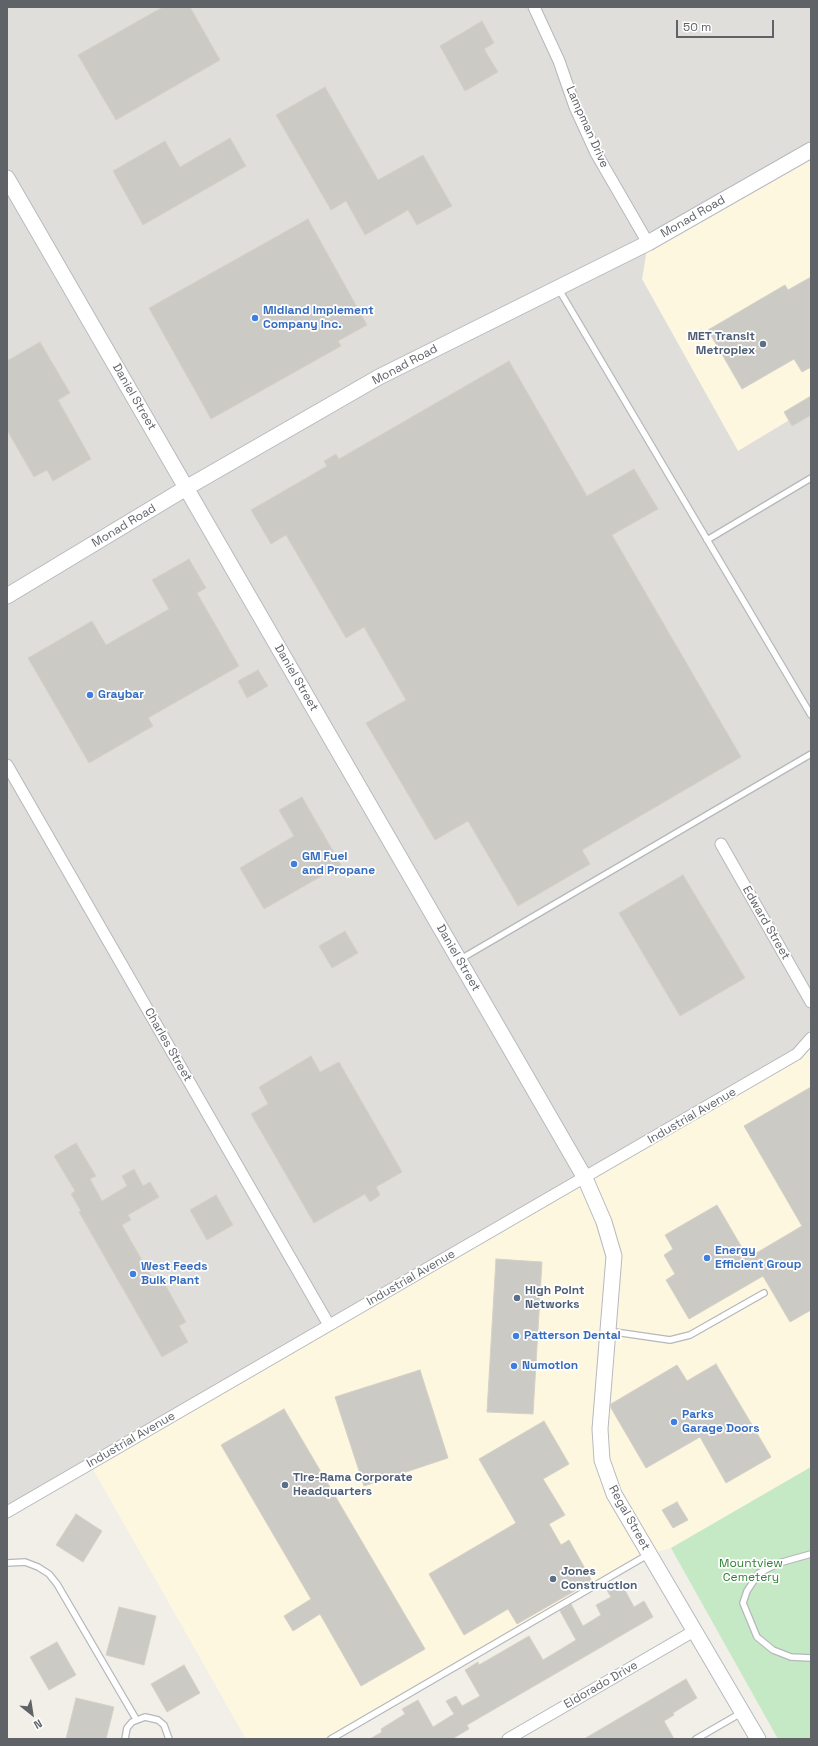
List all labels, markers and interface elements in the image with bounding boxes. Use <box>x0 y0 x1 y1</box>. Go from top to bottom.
scale bar <box>678 12 776 38</box>
text: 50 m <box>683 19 711 35</box>
street label: Lampman Drive <box>563 84 611 170</box>
street label: Monad Road <box>658 193 728 241</box>
place label: Midland Implement Company Inc. <box>263 304 374 332</box>
marker: Midland Implement Company Inc. <box>250 313 260 323</box>
place label: MET Transit Metroplex <box>688 330 755 358</box>
marker: MET Transit Metroplex <box>758 339 768 349</box>
street label: Monad Road <box>370 342 440 388</box>
street label: Daniel Street <box>109 361 159 433</box>
street label: Monad Road <box>89 501 159 551</box>
street label: Daniel Street <box>271 642 321 714</box>
place label: Graybar <box>98 688 144 702</box>
marker: Graybar <box>85 690 95 700</box>
place label: GM Fuel and Propane <box>302 850 375 878</box>
marker: GM Fuel and Propane <box>289 859 299 869</box>
street label: Edward Street <box>739 884 793 962</box>
street label: Daniel Street <box>433 922 483 994</box>
street label: Charles Street <box>141 1006 195 1084</box>
street label: Industrial Avenue <box>645 1085 739 1147</box>
place label: Energy Efficient Group <box>715 1244 801 1272</box>
street label: Industrial Avenue <box>364 1247 458 1309</box>
marker: Energy Efficient Group <box>702 1253 712 1263</box>
place label: West Feeds Bulk Plant <box>141 1260 207 1288</box>
marker: West Feeds Bulk Plant <box>128 1269 138 1279</box>
place label: High Point Networks <box>525 1284 584 1312</box>
marker: High Point Networks <box>512 1293 522 1303</box>
place label: Patterson Dental <box>524 1329 621 1343</box>
marker: Patterson Dental <box>511 1331 521 1341</box>
place label: Numotion <box>522 1359 578 1373</box>
marker: Numotion <box>509 1361 519 1371</box>
place label: Parks Garage Doors <box>682 1408 760 1436</box>
street label: Industrial Avenue <box>84 1409 178 1471</box>
marker: Parks Garage Doors <box>669 1417 679 1427</box>
place label: Tire-Rama Corporate Headquarters <box>293 1471 413 1499</box>
marker: Tire-Rama Corporate Headquarters <box>280 1480 290 1490</box>
street label: Regal Street <box>605 1483 653 1553</box>
park label: Mountview Cemetery <box>719 1557 783 1585</box>
place label: Jones Construction <box>561 1565 637 1593</box>
marker: Jones Construction <box>548 1574 558 1584</box>
street label: Eldorado Drive <box>562 1658 640 1712</box>
north arrow <box>12 1694 52 1734</box>
text: N <box>31 1716 45 1732</box>

